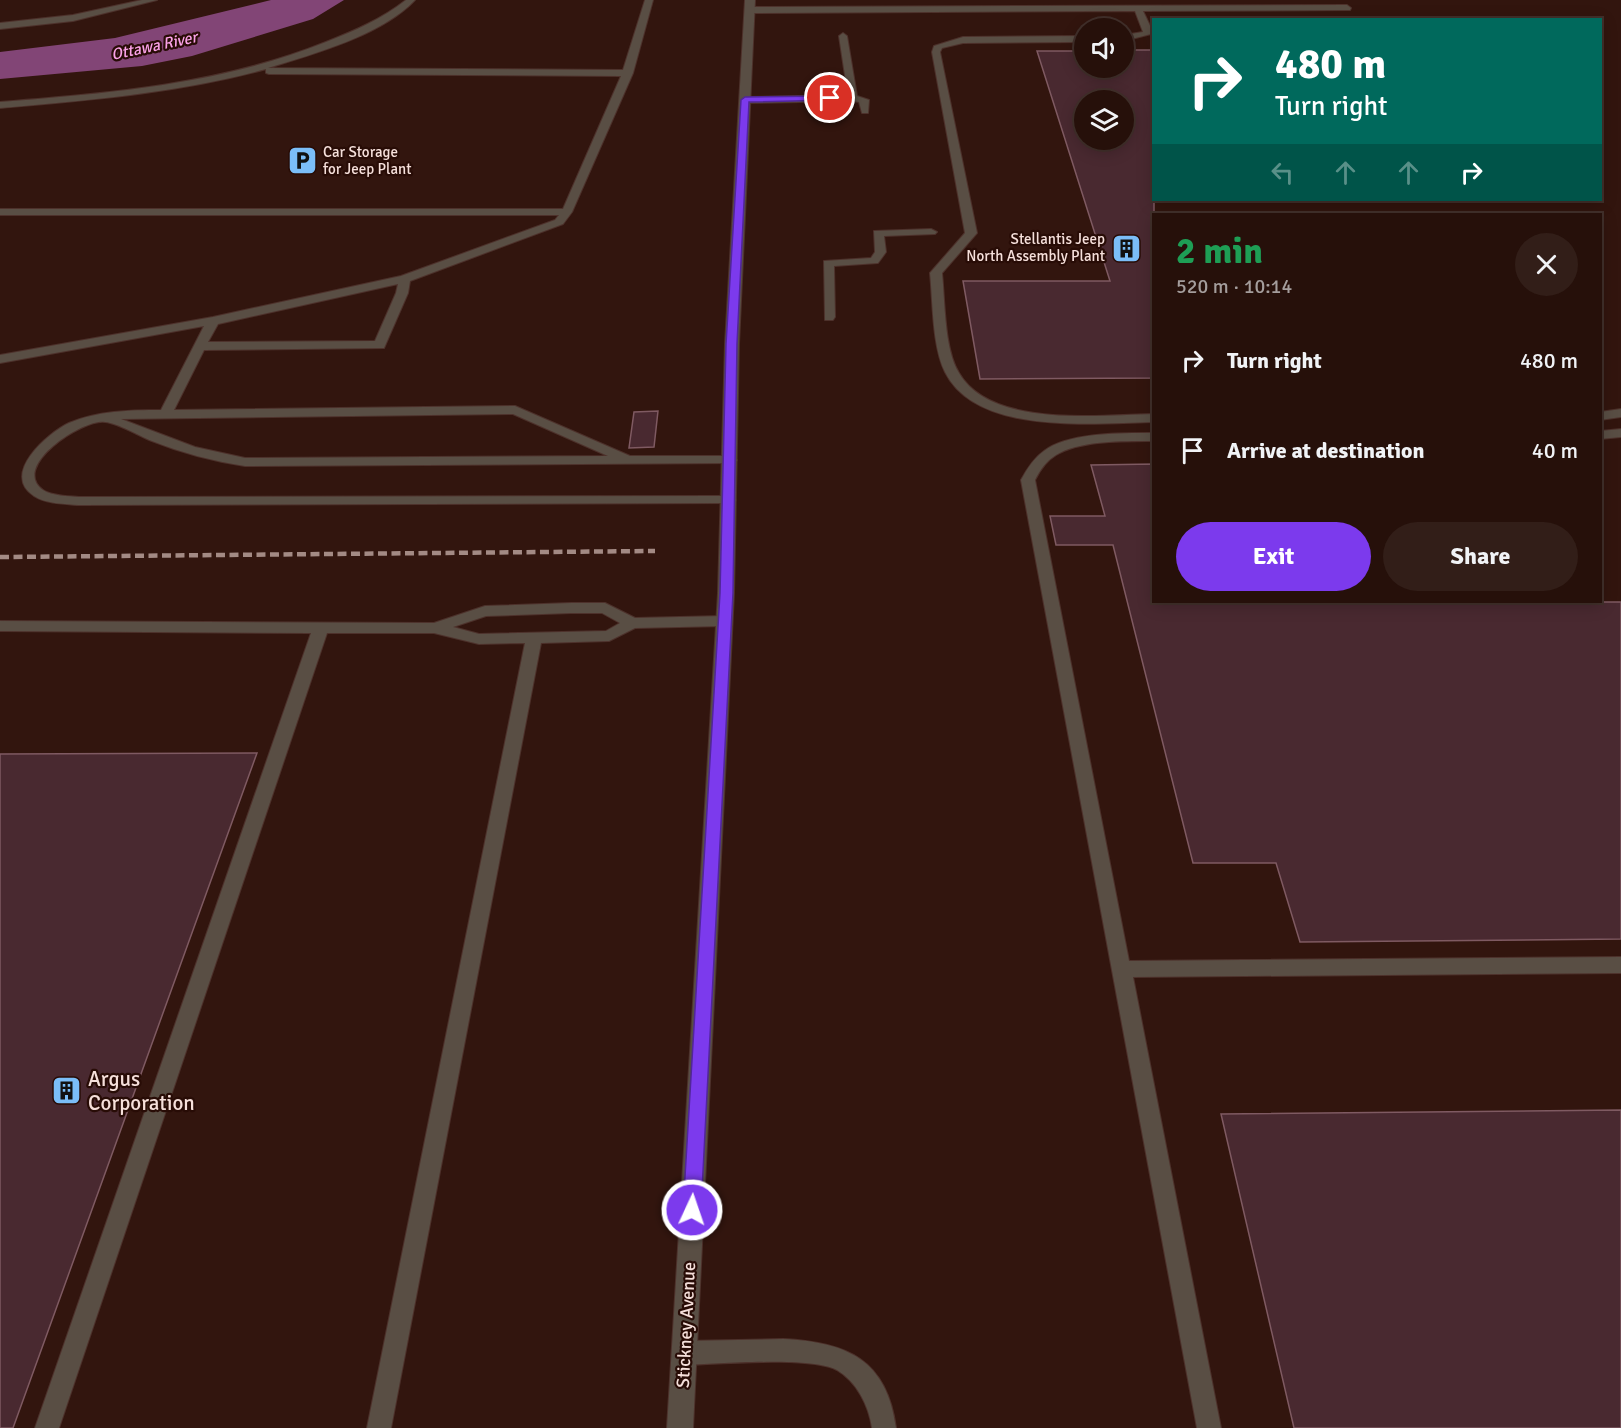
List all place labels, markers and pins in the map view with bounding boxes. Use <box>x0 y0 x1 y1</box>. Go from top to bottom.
pin <box>804 72 855 123</box>
place label: Car Storage for Jeep Plant <box>323 143 411 178</box>
parking icon: Car Storage for Jeep Plant <box>286 145 318 177</box>
place label: Stellantis Jeep North Assembly Plant <box>966 230 1105 265</box>
building icon: Stellantis Jeep North Assembly Plant <box>1110 232 1142 264</box>
place label: Argus Corporation <box>88 1066 195 1116</box>
building icon: Argus Corporation <box>51 1075 83 1107</box>

